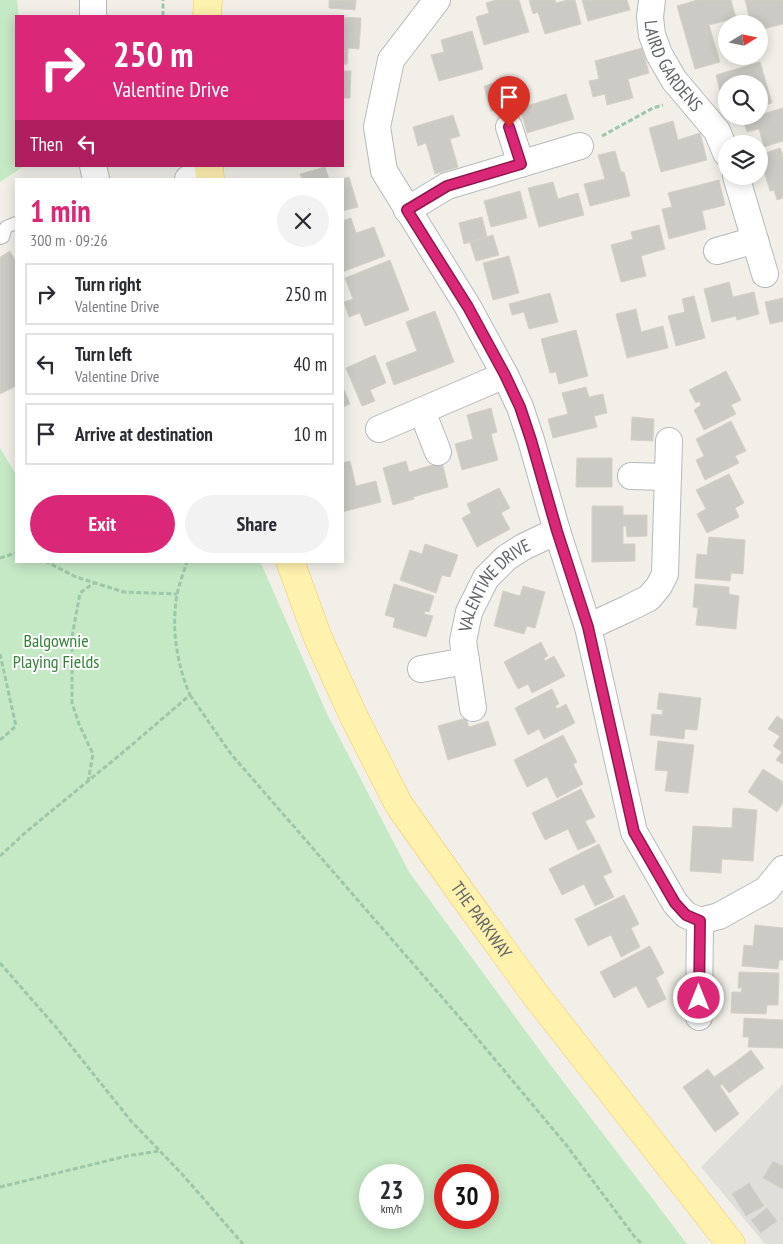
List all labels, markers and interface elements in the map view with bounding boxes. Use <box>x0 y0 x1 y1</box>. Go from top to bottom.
north arrow <box>718 15 768 65</box>
map controls <box>718 15 768 185</box>
street label: LAIRD GARDENS <box>639 19 708 116</box>
text: 250 m <box>113 31 194 77</box>
icon: right <box>30 35 95 100</box>
text: Valentine Drive <box>113 75 229 103</box>
button: search <box>718 75 768 125</box>
pin <box>488 76 530 127</box>
icon: arrive <box>495 83 523 111</box>
icon: left <box>73 130 101 158</box>
text: Then <box>30 132 63 156</box>
button: layers <box>718 135 768 185</box>
text: 1 min <box>30 191 91 230</box>
button: close <box>277 195 329 247</box>
text: 300 m · 09:26 <box>30 230 108 250</box>
text: Turn right <box>75 272 141 296</box>
icon: right <box>32 280 60 308</box>
text: 250 m <box>285 282 327 306</box>
text: Valentine Drive <box>75 296 159 316</box>
text: Turn left <box>75 342 132 366</box>
icon: left <box>32 350 60 378</box>
text: 40 m <box>294 352 327 376</box>
text: Valentine Drive <box>75 366 159 386</box>
icon: arrive <box>32 420 60 448</box>
text: Arrive at destination <box>75 422 213 446</box>
text: 10 m <box>294 422 327 446</box>
button: Exit <box>30 495 175 553</box>
button: Share <box>185 495 329 553</box>
street label: VALENTINE DRIVE <box>453 533 534 635</box>
park label: Balgownie Playing Fields <box>13 629 99 673</box>
street label: THE PARKWAY <box>446 877 518 964</box>
position arrow <box>672 971 724 1023</box>
speed limit sign: 30 <box>434 1164 499 1229</box>
text: 23 <box>380 1174 403 1206</box>
text: km/h <box>381 1201 402 1216</box>

